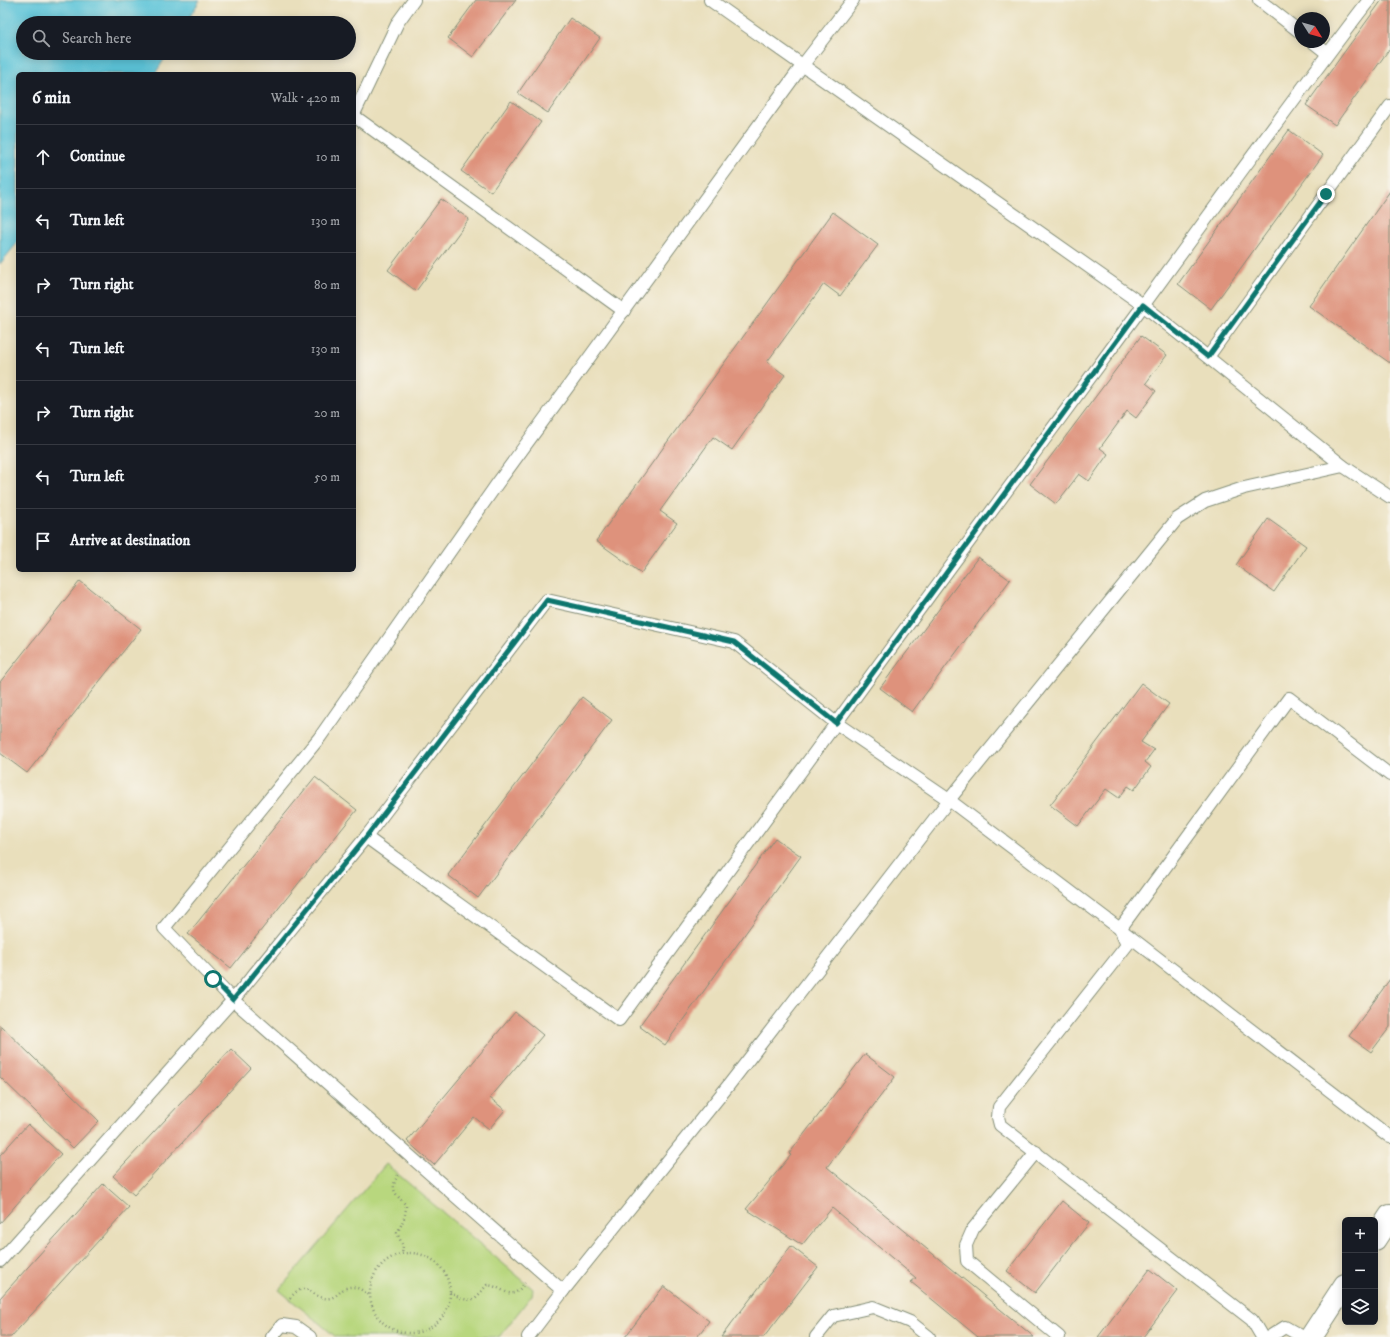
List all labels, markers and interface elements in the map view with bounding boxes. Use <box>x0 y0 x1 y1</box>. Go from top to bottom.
north arrow <box>1294 12 1330 48</box>
search box <box>16 16 356 60</box>
icon: search <box>30 27 52 49</box>
text: Search here <box>62 29 131 48</box>
text: 6 min <box>32 87 71 109</box>
text: Walk · 420 m <box>271 90 340 106</box>
icon: ahead <box>32 146 54 168</box>
text: Continue <box>70 147 125 166</box>
text: 10 m <box>316 149 340 165</box>
route end <box>1317 185 1335 203</box>
icon: left <box>32 210 54 232</box>
text: Turn left <box>70 211 124 230</box>
text: 130 m <box>311 213 340 229</box>
icon: right <box>32 274 54 296</box>
text: Turn right <box>70 275 133 294</box>
text: 80 m <box>314 277 340 293</box>
icon: left <box>32 338 54 360</box>
text: Turn left <box>70 339 124 358</box>
text: 130 m <box>311 341 340 357</box>
icon: right <box>32 402 54 424</box>
text: Turn right <box>70 403 133 422</box>
text: 20 m <box>314 405 340 421</box>
icon: left <box>32 466 54 488</box>
text: Turn left <box>70 467 124 486</box>
text: 50 m <box>314 469 340 485</box>
icon: arrive <box>32 530 54 552</box>
text: Arrive at destination <box>70 531 190 550</box>
route start <box>204 970 222 988</box>
map controls <box>1342 1217 1378 1325</box>
button: + <box>1342 1217 1378 1253</box>
button: − <box>1342 1253 1378 1289</box>
button: layers <box>1342 1289 1378 1325</box>

